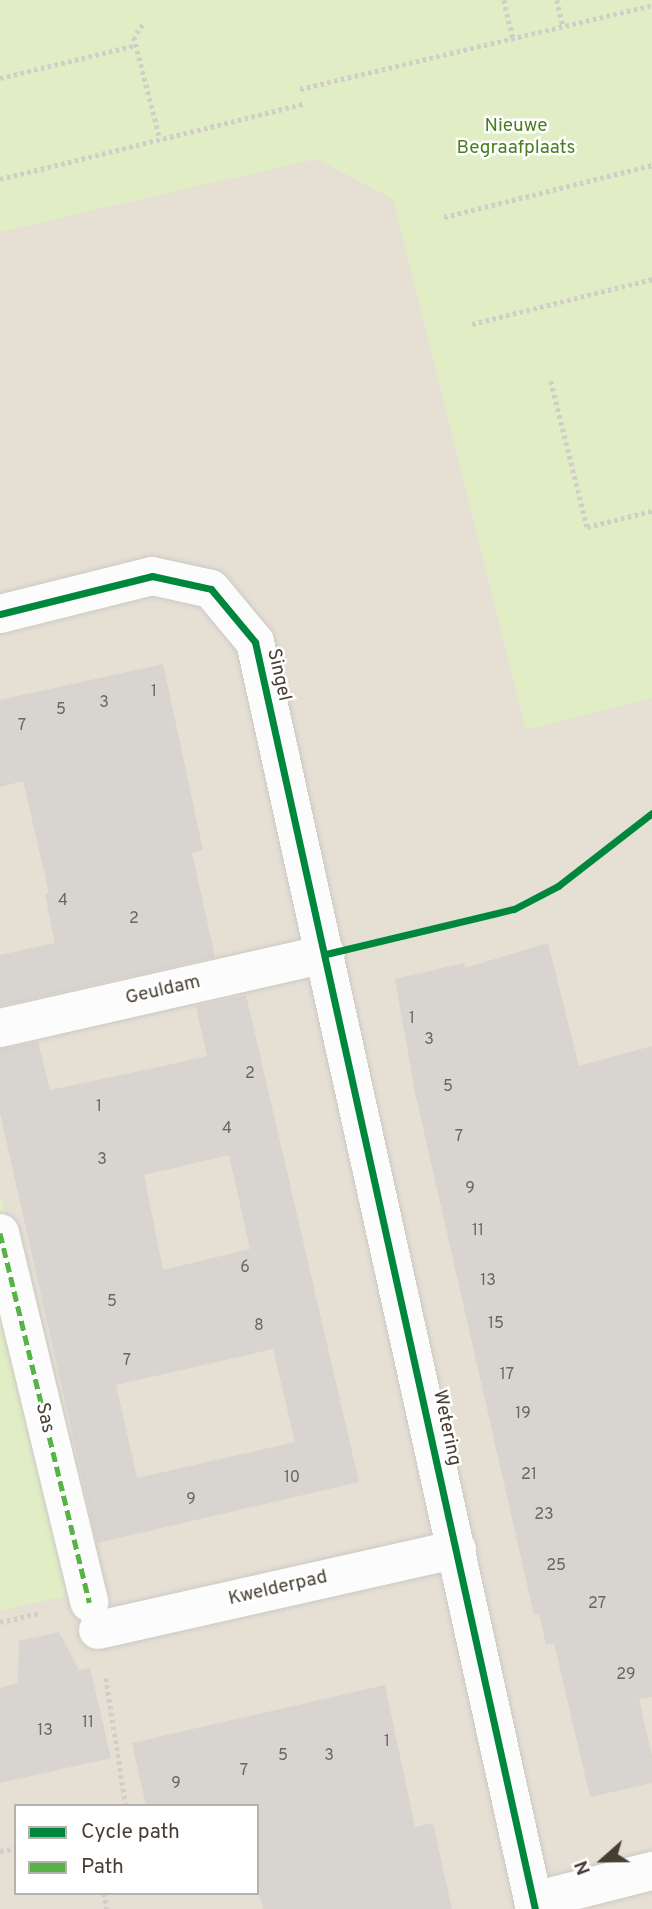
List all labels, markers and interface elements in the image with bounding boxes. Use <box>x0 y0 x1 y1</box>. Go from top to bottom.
park label: Nieuwe Begraafplaats <box>457 116 575 160</box>
street label: Singel <box>261 647 295 703</box>
house number: 1 <box>151 682 157 702</box>
house number: 3 <box>99 693 109 713</box>
house number: 5 <box>56 700 66 720</box>
house number: 7 <box>18 716 26 736</box>
house number: 4 <box>58 891 68 911</box>
house number: 2 <box>129 909 139 929</box>
street label: Geuldam <box>123 971 203 1011</box>
house number: 1 <box>409 1009 415 1029</box>
house number: 3 <box>424 1030 434 1050</box>
house number: 2 <box>245 1064 255 1084</box>
house number: 5 <box>443 1077 453 1097</box>
house number: 1 <box>96 1097 102 1117</box>
house number: 4 <box>222 1119 232 1139</box>
house number: 7 <box>455 1127 463 1147</box>
house number: 3 <box>97 1150 107 1170</box>
house number: 9 <box>465 1179 475 1199</box>
house number: 11 <box>472 1221 484 1241</box>
house number: 6 <box>240 1258 250 1278</box>
house number: 13 <box>480 1271 496 1291</box>
house number: 5 <box>107 1292 117 1312</box>
house number: 15 <box>488 1314 504 1334</box>
house number: 8 <box>254 1316 264 1336</box>
house number: 7 <box>123 1351 131 1371</box>
house number: 17 <box>500 1365 514 1385</box>
street label: Wetering <box>427 1388 465 1468</box>
street label: Sas <box>29 1401 59 1435</box>
house number: 19 <box>515 1404 531 1424</box>
house number: 21 <box>521 1465 537 1485</box>
house number: 10 <box>284 1468 300 1488</box>
house number: 9 <box>186 1490 196 1510</box>
house number: 23 <box>534 1505 554 1525</box>
house number: 25 <box>546 1556 566 1576</box>
street label: Kwelderpad <box>226 1567 330 1611</box>
house number: 27 <box>588 1594 606 1614</box>
house number: 29 <box>616 1665 636 1685</box>
house number: 11 <box>82 1713 94 1733</box>
house number: 13 <box>37 1721 53 1741</box>
house number: 1 <box>384 1732 390 1752</box>
house number: 5 <box>278 1746 288 1766</box>
house number: 3 <box>324 1746 334 1766</box>
house number: 7 <box>240 1761 248 1781</box>
house number: 9 <box>171 1774 181 1794</box>
legend <box>14 1804 259 1895</box>
text: Cycle path <box>81 1819 180 1846</box>
north arrow <box>568 1825 638 1895</box>
text: Path <box>81 1854 124 1881</box>
text: N <box>570 1857 597 1878</box>

